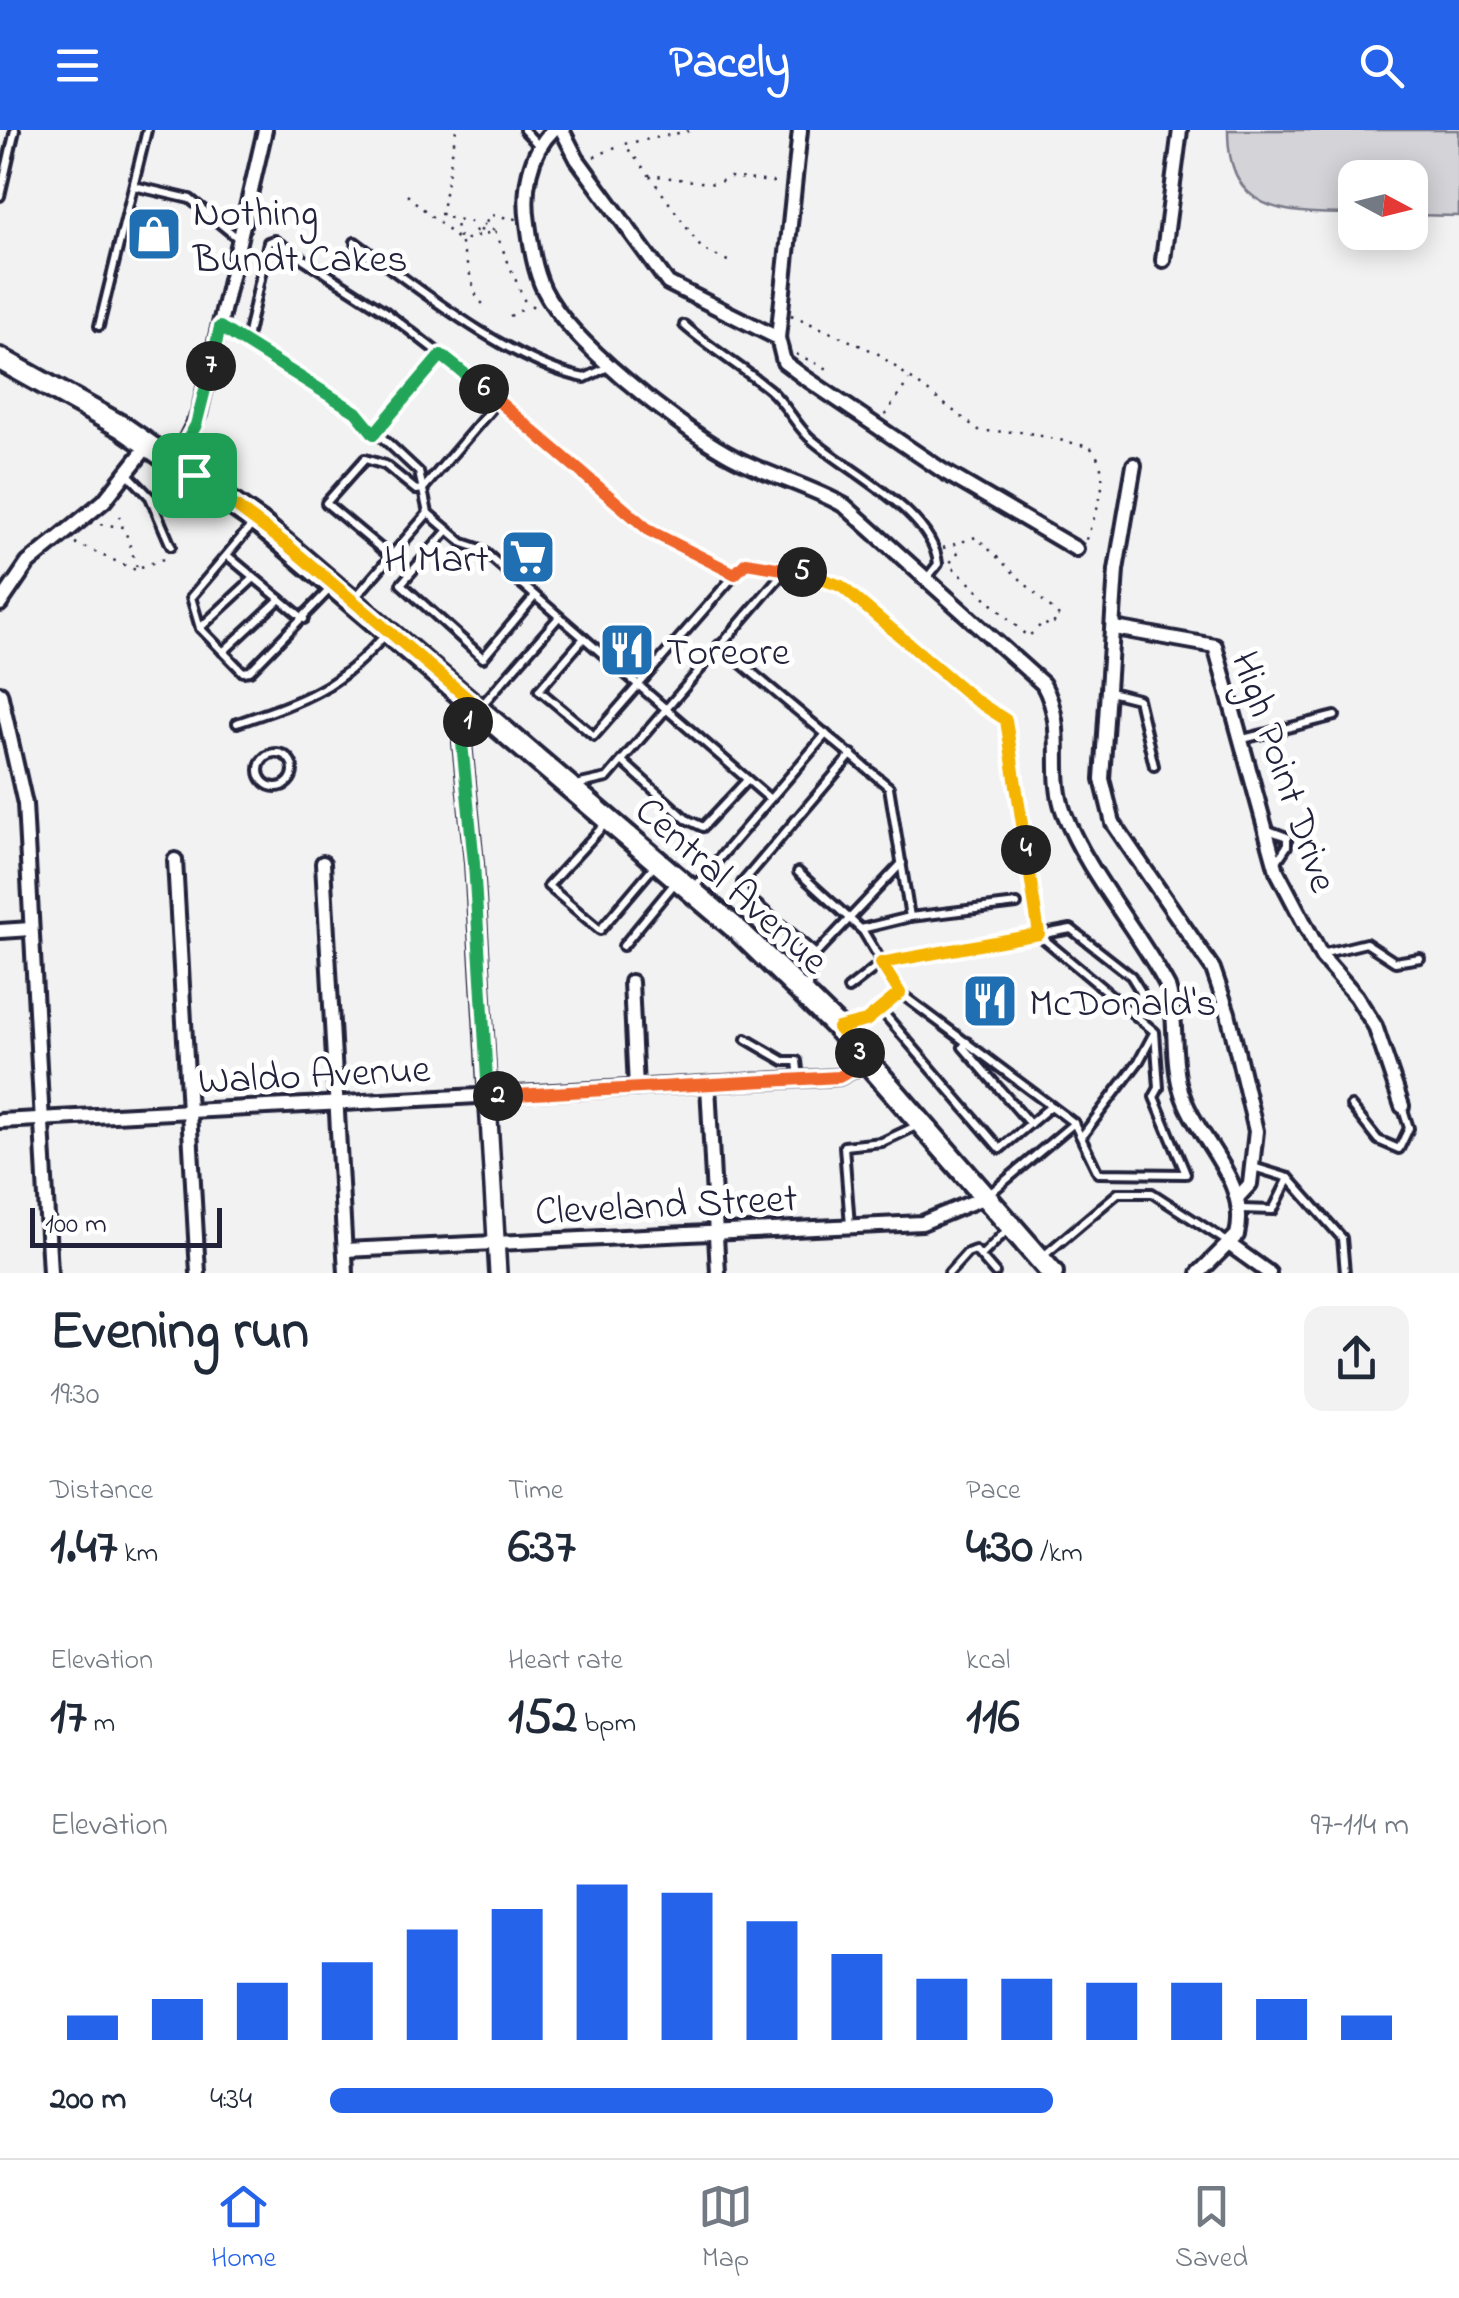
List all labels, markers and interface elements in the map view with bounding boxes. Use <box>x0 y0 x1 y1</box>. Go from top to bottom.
text: Pacely <box>669 32 790 98</box>
icon: menu <box>50 38 105 93</box>
icon: search <box>1354 38 1409 93</box>
north arrow <box>1338 160 1428 250</box>
map controls <box>1338 160 1428 250</box>
place label: Nothing Bundt Cakes <box>192 186 408 291</box>
shop icon: Nothing Bundt Cakes <box>124 204 184 264</box>
pin: 7 <box>186 341 236 391</box>
text: 7 <box>205 345 217 386</box>
pin: 6 <box>459 364 509 414</box>
text: 6 <box>478 368 490 409</box>
pin <box>152 433 237 518</box>
icon: arrive <box>167 448 222 503</box>
supermarket icon: H Mart <box>498 527 558 587</box>
place label: H Mart <box>384 532 489 591</box>
pin: 5 <box>777 547 827 597</box>
text: 5 <box>794 551 810 592</box>
restaurant icon: Toreore <box>597 620 657 680</box>
place label: Toreore <box>666 625 790 684</box>
street label: High Point Drive <box>1213 644 1351 901</box>
pin: 1 <box>443 697 493 747</box>
text: 1 <box>464 701 472 742</box>
street label: Central Avenue <box>620 784 840 991</box>
pin: 4 <box>1001 825 1051 875</box>
text: 4 <box>1020 829 1032 870</box>
restaurant icon: McDonald's <box>960 971 1020 1031</box>
place label: McDonald's <box>1029 976 1216 1035</box>
pin: 3 <box>835 1028 885 1078</box>
text: 3 <box>854 1032 866 1073</box>
street label: Waldo Avenue <box>197 1042 432 1113</box>
pin: 2 <box>473 1071 523 1121</box>
text: 2 <box>491 1075 505 1116</box>
street label: Cleveland Street <box>534 1171 799 1244</box>
scale bar <box>30 1203 222 1248</box>
text: 100 m <box>45 1205 107 1246</box>
text: Evening run <box>50 1294 309 1374</box>
button: share <box>1304 1306 1409 1411</box>
text: 19:30 <box>50 1372 100 1419</box>
text: Distance <box>50 1471 153 1512</box>
text: Time <box>508 1471 563 1512</box>
text: Pace <box>966 1471 1021 1512</box>
text: 1.47 <box>50 1512 117 1585</box>
text: 6:37 <box>508 1512 576 1585</box>
text: 4:30 <box>966 1512 1033 1585</box>
text: km <box>117 1534 158 1575</box>
text: /km <box>1033 1534 1083 1575</box>
text: Elevation <box>50 1641 153 1682</box>
text: Heart rate <box>508 1641 623 1682</box>
text: kcal <box>966 1641 1011 1682</box>
text: 17 <box>50 1682 87 1755</box>
text: 152 <box>508 1682 577 1755</box>
text: 116 <box>966 1682 1020 1755</box>
text: m <box>87 1704 115 1745</box>
text: bpm <box>577 1704 636 1745</box>
text: Elevation <box>50 1803 168 1850</box>
text: 97–114 m <box>1311 1803 1409 1850</box>
text: 200 m <box>50 2077 126 2124</box>
text: 4:34 <box>210 2077 252 2124</box>
tab: Home <box>211 2179 276 2280</box>
tab: Map <box>698 2179 753 2280</box>
tab: Saved <box>1175 2179 1248 2280</box>

